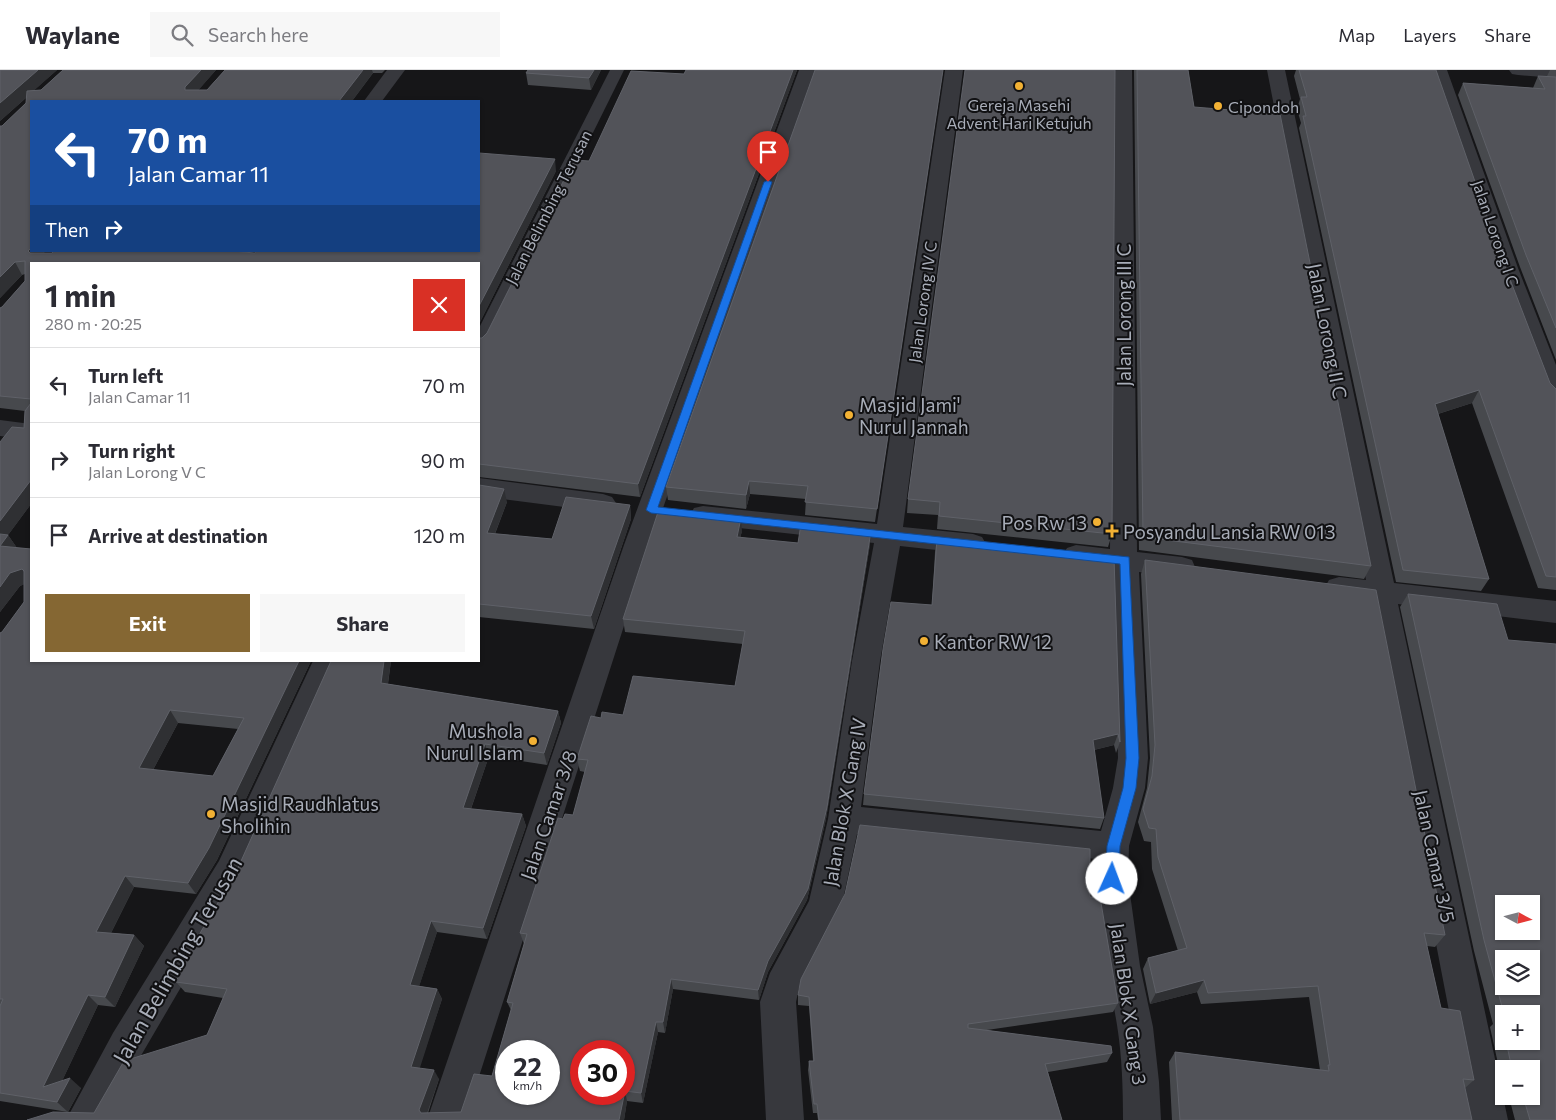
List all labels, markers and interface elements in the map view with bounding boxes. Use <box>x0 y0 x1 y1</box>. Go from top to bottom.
search box <box>150 12 500 57</box>
text: Waylane <box>25 20 120 49</box>
icon: search <box>168 21 196 49</box>
text: Search here <box>208 23 308 46</box>
text: Map <box>1338 24 1375 46</box>
text: Layers <box>1403 24 1456 46</box>
text: Share <box>1484 24 1531 46</box>
marker: Gereja Masehi Advent Hari Ketujuh <box>1013 80 1025 92</box>
place label: Gereja Masehi Advent Hari Ketujuh <box>946 95 1092 132</box>
place label: Cipondoh <box>1228 97 1299 116</box>
marker: Cipondoh <box>1212 100 1224 112</box>
text: 70 m <box>128 117 208 160</box>
icon: left <box>45 120 110 185</box>
street label: Jalan Belimbing Terusan <box>501 127 595 287</box>
pin <box>747 131 789 182</box>
icon: arrive <box>754 138 782 166</box>
text: Jalan Camar 11 <box>128 160 269 187</box>
street label: Jalan Lorong I C <box>1469 177 1523 289</box>
icon: right <box>99 215 127 243</box>
text: Then <box>45 218 89 241</box>
street label: Jalan Lorong IV C <box>904 240 940 364</box>
street label: Jalan Lorong III C <box>1112 243 1135 387</box>
street label: Jalan Lorong II C <box>1304 261 1352 401</box>
text: 1 min <box>45 276 116 313</box>
button: close <box>413 279 465 331</box>
text: 280 m · 20:25 <box>45 314 142 333</box>
text: Turn left <box>88 364 163 387</box>
icon: left <box>45 371 73 399</box>
text: 70 m <box>422 374 465 397</box>
text: Jalan Camar 11 <box>88 387 190 406</box>
place label: Masjid Jami' Nurul Jannah <box>859 393 969 438</box>
marker: Masjid Jami' Nurul Jannah <box>843 409 855 421</box>
text: Turn right <box>88 439 175 462</box>
icon: right <box>45 446 73 474</box>
text: 90 m <box>421 449 465 472</box>
text: Jalan Lorong V C <box>88 462 206 481</box>
place label: Pos Rw 13 <box>1002 511 1087 534</box>
marker: Pos Rw 13 <box>1091 516 1103 528</box>
place label: Posyandu Lansia RW 013 <box>1123 520 1335 543</box>
icon: arrive <box>45 521 73 549</box>
text: Arrive at destination <box>88 524 268 547</box>
text: 120 m <box>414 524 465 547</box>
marker: Posyandu Lansia RW 013 <box>1105 524 1119 538</box>
button: Exit <box>45 594 250 652</box>
button: Share <box>260 594 465 652</box>
place label: Kantor RW 12 <box>934 630 1052 653</box>
marker: Kantor RW 12 <box>918 635 930 647</box>
street label: Jalan Blok X Gang IV <box>818 716 870 888</box>
place label: Mushola Nurul Islam <box>426 719 523 764</box>
marker: Mushola Nurul Islam <box>527 735 539 747</box>
street label: Jalan Camar 3/8 <box>515 747 581 883</box>
street label: Jalan Camar 3/5 <box>1410 787 1460 925</box>
place label: Masjid Raudhlatus Sholihin <box>221 792 379 837</box>
marker: Masjid Raudhlatus Sholihin <box>205 808 217 820</box>
street label: Jalan Belimbing Terusan <box>107 852 247 1068</box>
position arrow <box>1085 852 1137 904</box>
north arrow <box>1495 895 1540 940</box>
map controls <box>1495 895 1540 1105</box>
street label: Jalan Blok X Gang 3 <box>1106 922 1152 1086</box>
button: layers <box>1495 950 1540 995</box>
button: + <box>1495 1005 1540 1050</box>
speed limit sign: 30 <box>570 1040 635 1105</box>
text: 22 <box>513 1051 542 1081</box>
button: − <box>1495 1060 1540 1105</box>
text: km/h <box>513 1078 542 1092</box>

